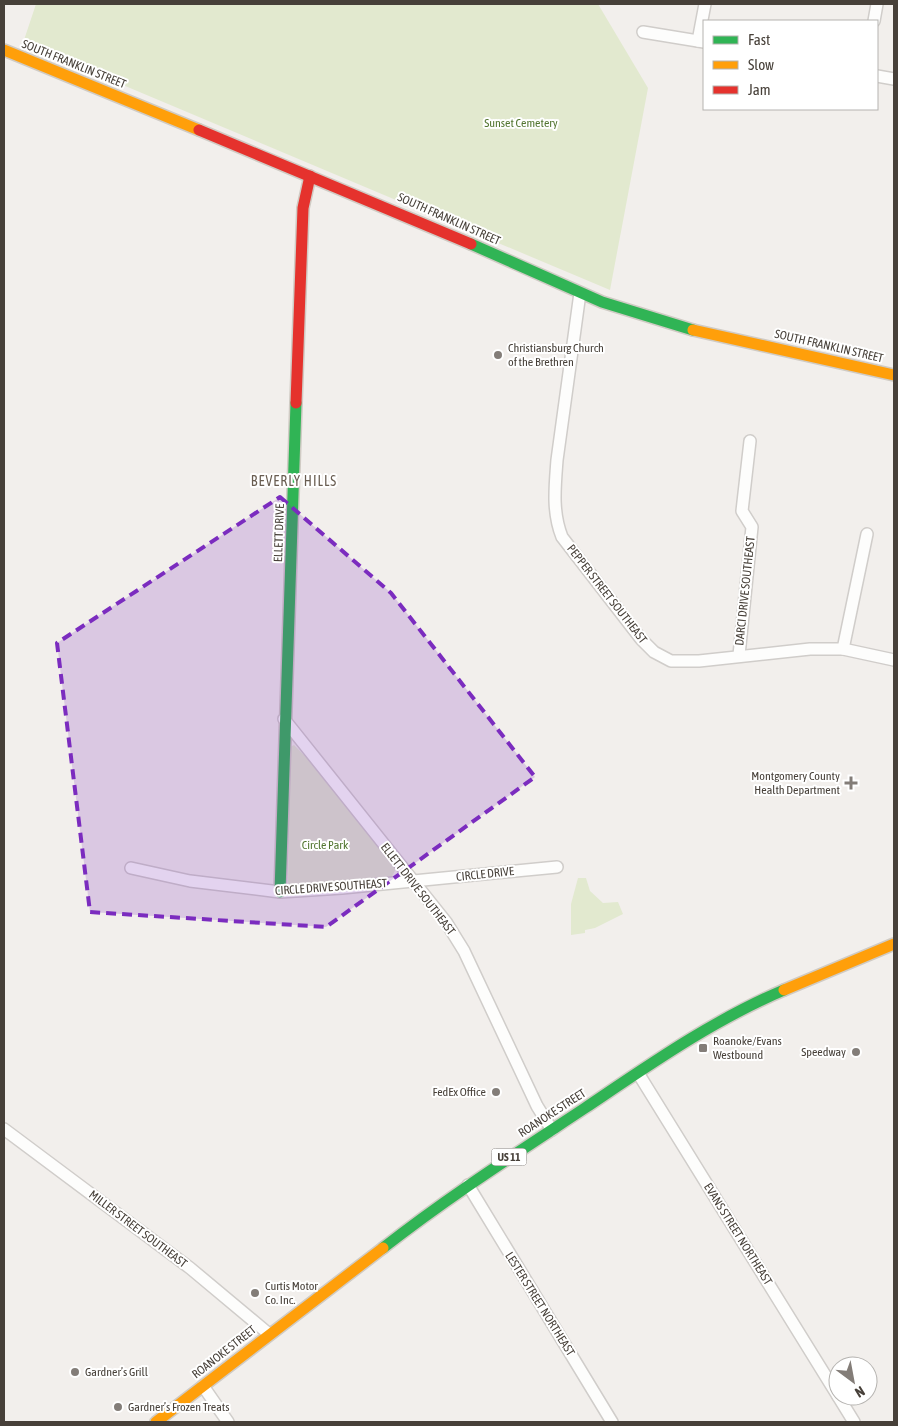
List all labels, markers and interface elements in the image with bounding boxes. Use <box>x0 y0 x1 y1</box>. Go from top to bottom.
legend <box>703 20 878 110</box>
text: Fast <box>748 31 770 48</box>
street label: SOUTH FRANKLIN STREET <box>20 37 129 92</box>
text: Slow <box>748 56 774 73</box>
text: Jam <box>748 81 771 98</box>
park label: Sunset Cemetery <box>484 116 558 130</box>
street label: SOUTH FRANKLIN STREET <box>395 190 503 248</box>
street label: SOUTH FRANKLIN STREET <box>773 327 885 365</box>
place label: Christiansburg Church of the Brethren <box>508 341 604 369</box>
marker: Christiansburg Church of the Brethren <box>492 349 504 361</box>
district label: BEVERLY HILLS <box>251 473 337 489</box>
street label: ELLETT DRIVE <box>271 504 287 562</box>
street label: DARCI DRIVE SOUTHEAST <box>732 535 758 646</box>
street label: PEPPER STREET SOUTHEAST <box>564 542 650 647</box>
place label: Montgomery County Health Department <box>751 769 841 797</box>
marker: Montgomery County Health Department <box>844 776 858 790</box>
park label: Circle Park <box>302 838 349 852</box>
street label: ELLETT DRIVE SOUTHEAST <box>378 840 459 938</box>
street label: CIRCLE DRIVE <box>455 864 515 884</box>
street label: CIRCLE DRIVE SOUTHEAST <box>275 876 388 898</box>
place label: Roanoke/Evans Westbound <box>713 1034 782 1062</box>
marker: Roanoke/Evans Westbound <box>697 1042 709 1054</box>
place label: Speedway <box>801 1045 846 1059</box>
marker: Speedway <box>850 1046 862 1058</box>
place label: FedEx Office <box>433 1085 486 1099</box>
marker: FedEx Office <box>490 1086 502 1098</box>
street label: ROANOKE STREET <box>516 1086 589 1140</box>
road number: US 11 <box>492 1148 526 1166</box>
street label: EVANS STREET NORTHEAST <box>701 1180 775 1288</box>
street label: MILLER STREET SOUTHEAST <box>86 1188 190 1271</box>
street label: LESTER STREET NORTHEAST <box>502 1249 578 1359</box>
place label: Curtis Motor Co. Inc. <box>265 1279 318 1307</box>
marker: Curtis Motor Co. Inc. <box>249 1287 261 1299</box>
street label: ROANOKE STREET <box>189 1322 259 1381</box>
north arrow <box>828 1356 878 1406</box>
place label: Gardner’s Grill <box>85 1365 149 1379</box>
marker: Gardner’s Grill <box>69 1366 81 1378</box>
text: N <box>852 1383 868 1401</box>
place label: Gardner’s Frozen Treats <box>128 1400 229 1414</box>
marker: Gardner’s Frozen Treats <box>112 1401 124 1413</box>

